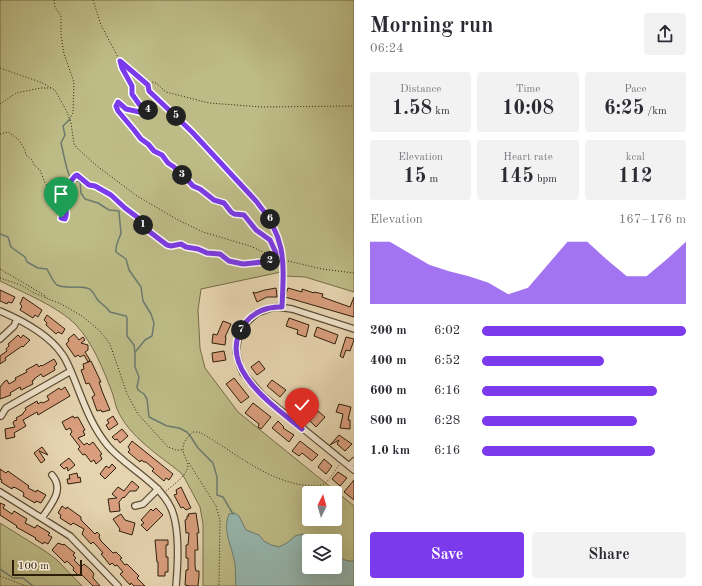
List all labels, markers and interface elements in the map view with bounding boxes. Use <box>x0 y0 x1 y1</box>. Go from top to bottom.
button: share <box>644 13 686 55</box>
text: Morning run <box>370 15 493 37</box>
text: 06:24 <box>370 42 404 55</box>
text: Distance <box>400 84 441 95</box>
text: Time <box>516 84 540 95</box>
text: Pace <box>624 84 646 95</box>
text: 1.58 <box>392 99 432 119</box>
text: 10:08 <box>502 99 554 119</box>
text: 6:25 <box>604 99 644 119</box>
pin: 4 <box>138 100 158 120</box>
text: 4 <box>145 104 151 115</box>
pin: 5 <box>166 106 186 126</box>
text: km <box>432 106 450 117</box>
text: /km <box>644 106 667 117</box>
text: 5 <box>173 110 179 121</box>
text: Elevation <box>398 152 443 163</box>
text: Heart rate <box>503 152 553 163</box>
text: kcal <box>626 152 645 163</box>
pin: 3 <box>172 165 192 185</box>
text: 15 <box>403 167 426 187</box>
text: 145 <box>499 167 534 187</box>
text: 112 <box>618 167 653 187</box>
text: 3 <box>179 169 185 180</box>
text: m <box>426 174 438 185</box>
text: bpm <box>534 174 557 185</box>
pin <box>44 177 78 218</box>
icon: arrive <box>50 183 72 205</box>
pin: 6 <box>260 209 280 229</box>
text: 6 <box>267 213 273 224</box>
text: Elevation <box>370 213 423 226</box>
text: 167–176 m <box>619 213 686 226</box>
pin: 1 <box>133 215 153 235</box>
text: 1 <box>140 219 146 230</box>
pin: 2 <box>260 251 280 271</box>
text: 2 <box>267 255 273 266</box>
pin: 7 <box>231 320 251 340</box>
text: 7 <box>238 324 244 335</box>
text: 200 m <box>370 324 407 337</box>
text: 6:02 <box>434 324 460 337</box>
text: 400 m <box>370 354 407 367</box>
text: 6:52 <box>434 354 460 367</box>
text: 600 m <box>370 384 407 397</box>
text: 6:16 <box>434 384 460 397</box>
pin <box>285 388 319 429</box>
icon: check <box>291 394 313 416</box>
text: 800 m <box>370 414 407 427</box>
text: 6:28 <box>434 414 460 427</box>
text: 1.0 km <box>370 444 410 457</box>
text: 6:16 <box>434 444 460 457</box>
north arrow <box>302 486 342 526</box>
map controls <box>302 486 342 574</box>
button: Save <box>370 532 524 578</box>
button: Share <box>532 532 686 578</box>
button: layers <box>302 534 342 574</box>
scale bar <box>12 558 82 577</box>
text: 100 m <box>18 561 49 572</box>

